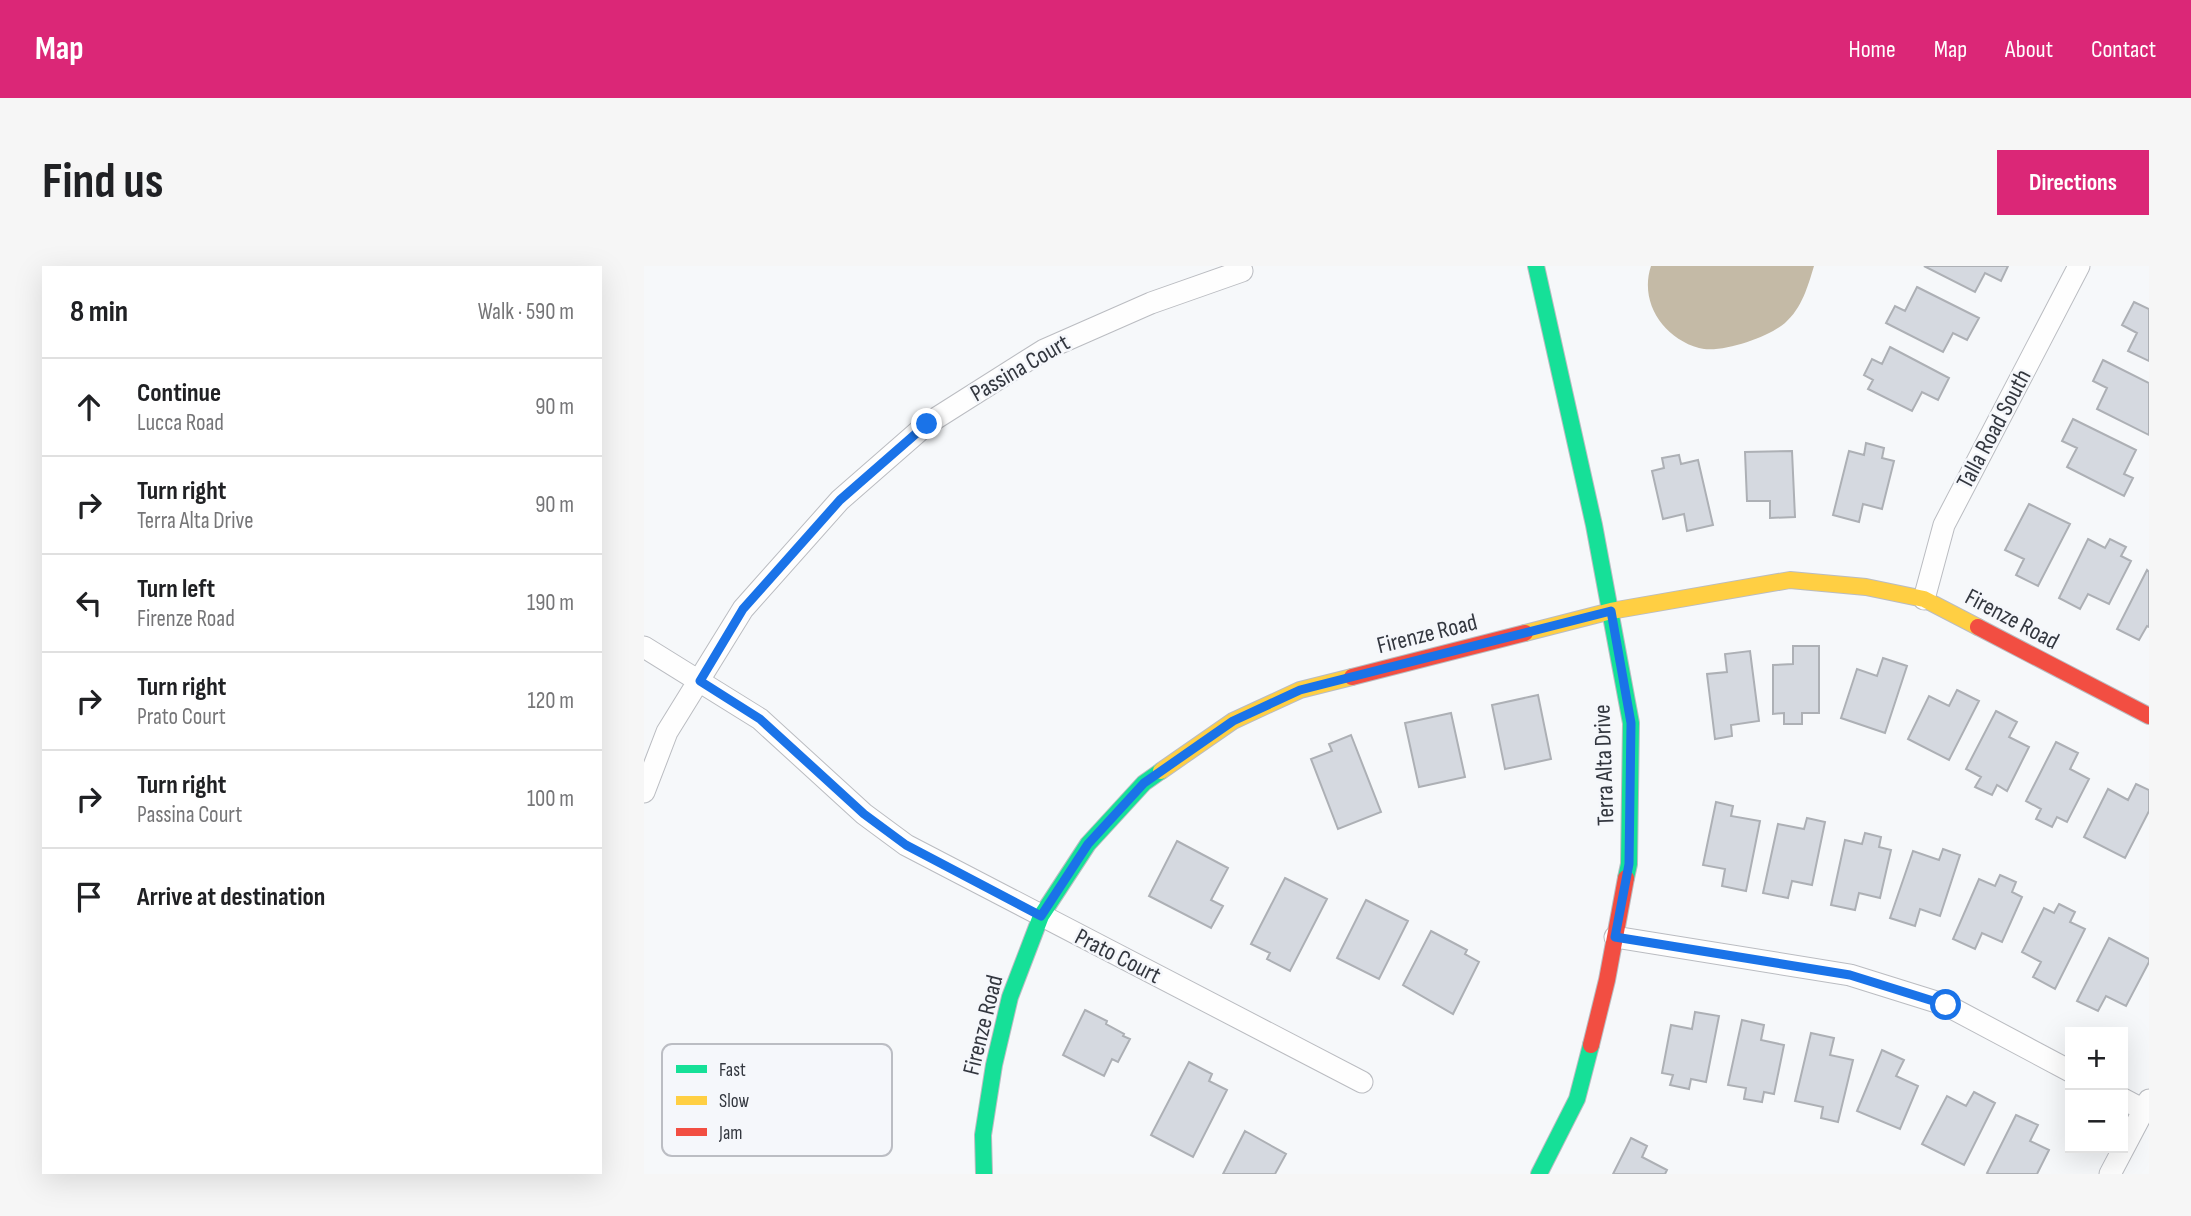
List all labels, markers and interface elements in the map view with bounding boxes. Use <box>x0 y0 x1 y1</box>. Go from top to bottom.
text: Map <box>35 29 84 69</box>
text: Home <box>1848 35 1896 64</box>
text: Map <box>1934 35 1967 64</box>
text: About <box>2005 35 2053 64</box>
text: Contact <box>2091 35 2156 64</box>
button: Directions <box>1997 150 2149 215</box>
text: Find us <box>42 153 164 212</box>
text: 8 min <box>70 294 128 330</box>
text: Walk · 590 m <box>478 298 574 326</box>
street label: Passina Court <box>965 328 1075 408</box>
street label: Talla Road South <box>1950 364 2038 494</box>
text: Continue <box>137 378 221 409</box>
icon: ahead <box>70 388 108 426</box>
text: 90 m <box>535 393 574 421</box>
route end <box>911 408 942 439</box>
text: Lucca Road <box>137 409 224 437</box>
text: Turn right <box>137 476 226 507</box>
icon: right <box>70 486 108 524</box>
text: 90 m <box>535 491 574 519</box>
text: Terra Alta Drive <box>137 507 253 535</box>
text: Turn left <box>137 574 215 605</box>
street label: Firenze Road <box>1960 582 2064 656</box>
icon: left <box>70 584 108 622</box>
text: 190 m <box>527 589 574 617</box>
text: Firenze Road <box>137 605 235 633</box>
street label: Firenze Road <box>1374 608 1480 660</box>
text: Turn right <box>137 672 226 703</box>
icon: right <box>70 682 108 720</box>
text: 120 m <box>528 687 574 715</box>
text: Prato Court <box>137 703 226 731</box>
street label: Terra Alta Drive <box>1587 704 1621 826</box>
text: Turn right <box>137 770 226 801</box>
icon: right <box>70 780 108 818</box>
text: 100 m <box>527 785 574 813</box>
text: Passina Court <box>137 801 242 829</box>
icon: arrive <box>70 878 108 916</box>
text: Arrive at destination <box>137 882 325 913</box>
street label: Prato Court <box>1070 922 1166 990</box>
street label: Firenze Road <box>957 972 1009 1078</box>
route start <box>1930 989 1961 1020</box>
map controls <box>2065 1027 2128 1153</box>
button: + <box>2065 1027 2128 1090</box>
legend <box>662 1044 892 1156</box>
text: Fast <box>719 1059 746 1082</box>
text: Slow <box>719 1090 749 1113</box>
button: − <box>2065 1090 2128 1153</box>
text: Jam <box>718 1122 742 1145</box>

